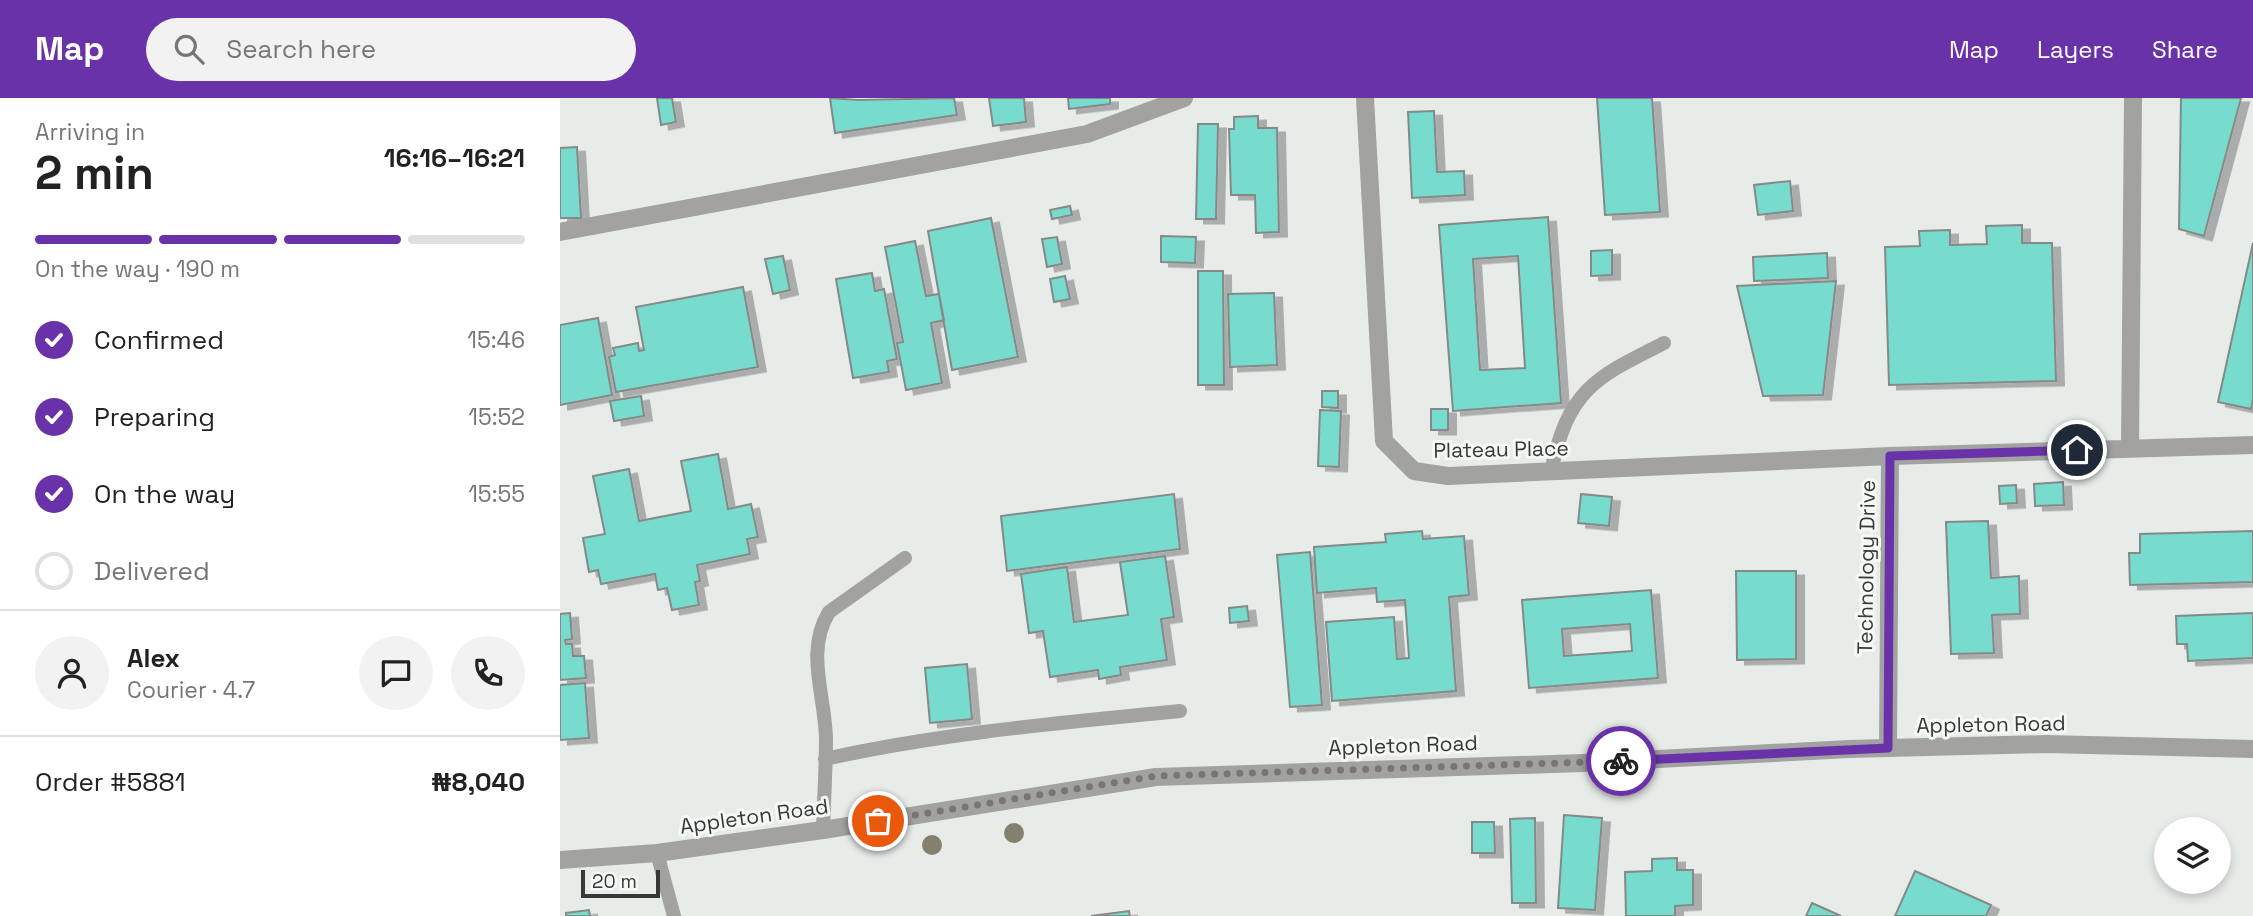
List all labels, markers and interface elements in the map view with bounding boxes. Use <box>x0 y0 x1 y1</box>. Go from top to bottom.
search box <box>146 18 636 81</box>
text: Map <box>35 28 104 70</box>
icon: search <box>170 30 208 68</box>
text: Search here <box>226 32 376 66</box>
text: Map <box>1949 34 1999 65</box>
text: Layers <box>2037 34 2114 65</box>
text: Share <box>2152 34 2218 65</box>
text: Arriving in <box>35 117 145 147</box>
text: 16:16–16:21 <box>384 141 525 175</box>
text: 2 min <box>35 144 154 202</box>
text: On the way · 190 m <box>35 254 240 284</box>
icon: check <box>35 321 73 359</box>
text: Confirmed <box>94 323 224 357</box>
text: 15:46 <box>467 325 525 355</box>
icon: check <box>35 398 73 436</box>
text: Preparing <box>94 400 215 434</box>
text: 15:52 <box>468 402 525 432</box>
pin <box>2047 420 2107 480</box>
icon: home <box>2058 431 2096 469</box>
street label: Plateau Place <box>1433 434 1569 464</box>
icon: check <box>35 475 73 513</box>
text: On the way <box>94 477 235 511</box>
text: 15:55 <box>468 479 525 509</box>
street label: Technology Drive <box>1851 480 1881 654</box>
text: Delivered <box>94 554 210 588</box>
button: person <box>35 636 109 710</box>
button: chat <box>359 636 433 710</box>
button: phone <box>451 636 525 710</box>
text: Alex <box>127 641 180 675</box>
text: Courier · 4.7 <box>127 675 255 705</box>
street label: Appleton Road <box>1916 709 2066 739</box>
courier <box>1586 726 1656 796</box>
street label: Appleton Road <box>1328 729 1478 761</box>
icon: bike <box>1602 742 1640 780</box>
text: Order #5881 <box>35 765 186 799</box>
text: ₦8,040 <box>431 765 525 799</box>
pin <box>848 791 908 851</box>
street label: Appleton Road <box>678 792 830 840</box>
icon: bag <box>859 802 897 840</box>
map controls <box>2154 817 2231 894</box>
button: layers <box>2154 817 2231 894</box>
scale bar <box>581 867 660 899</box>
text: 20 m <box>592 869 637 894</box>

